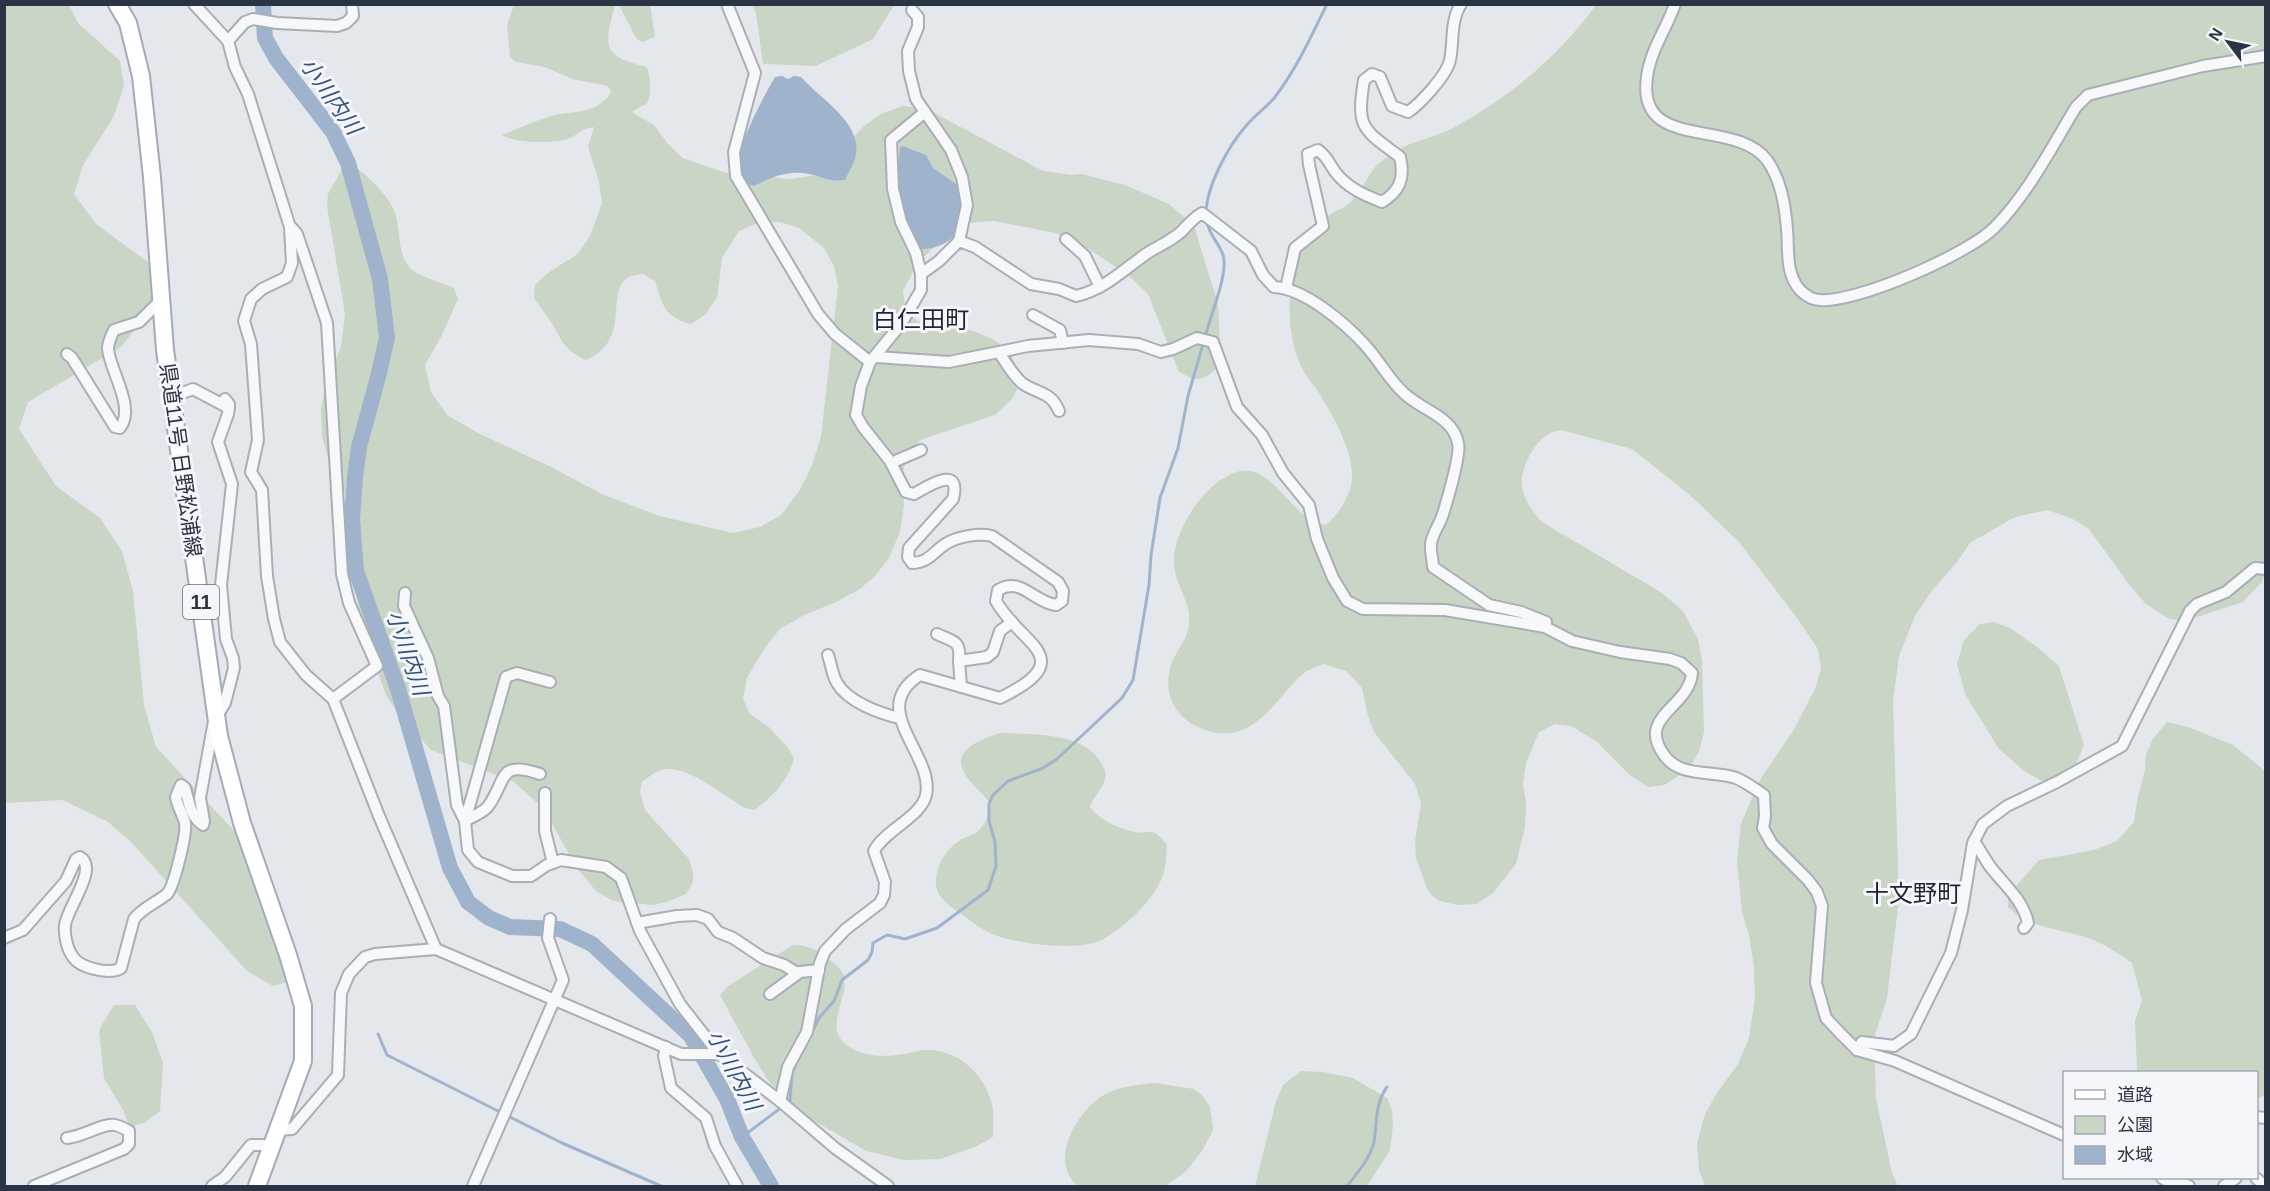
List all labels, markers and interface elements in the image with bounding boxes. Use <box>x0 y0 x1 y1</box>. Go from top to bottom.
north arrow <box>2198 12 2258 72</box>
text: N <box>2205 25 2226 44</box>
water label: 小川内川 <box>296 53 368 141</box>
district label: 白仁田町 <box>873 306 969 333</box>
street label: 県道11号 日野松浦線 <box>156 362 206 558</box>
road number: 11 <box>183 585 219 619</box>
water label: 小川内川 <box>382 607 435 701</box>
district label: 十文野町 <box>1865 880 1961 907</box>
water label: 小川内川 <box>702 1025 767 1116</box>
legend <box>2063 1071 2258 1179</box>
text: 道路 <box>2117 1085 2153 1105</box>
text: 公園 <box>2117 1115 2153 1135</box>
text: 水域 <box>2117 1145 2153 1165</box>

